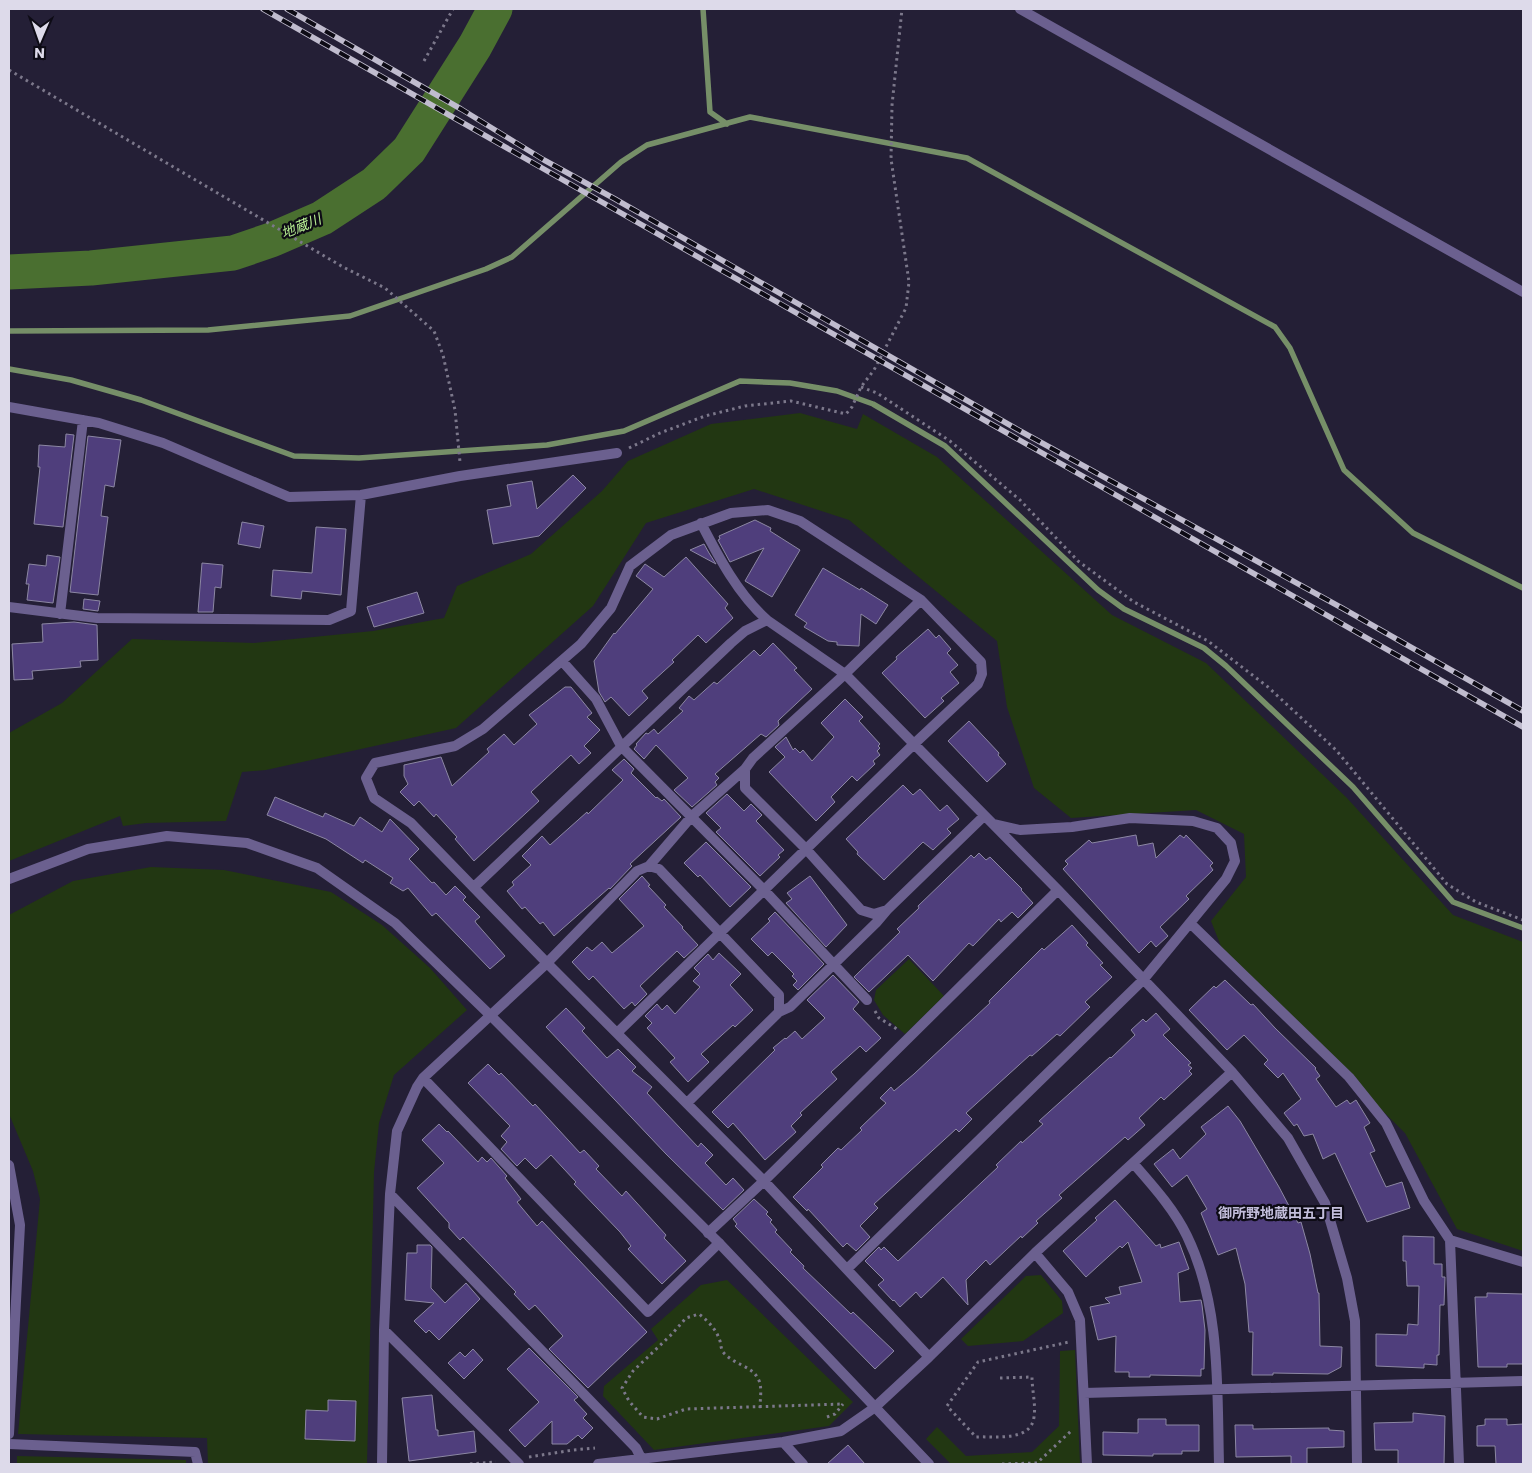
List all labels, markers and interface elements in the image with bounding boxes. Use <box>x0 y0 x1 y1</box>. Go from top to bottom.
north arrow <box>15 15 65 65</box>
text: N <box>34 43 45 63</box>
water label: 地蔵川 <box>278 208 326 243</box>
district label: 御所野地蔵田五丁目 <box>1218 1203 1344 1223</box>

